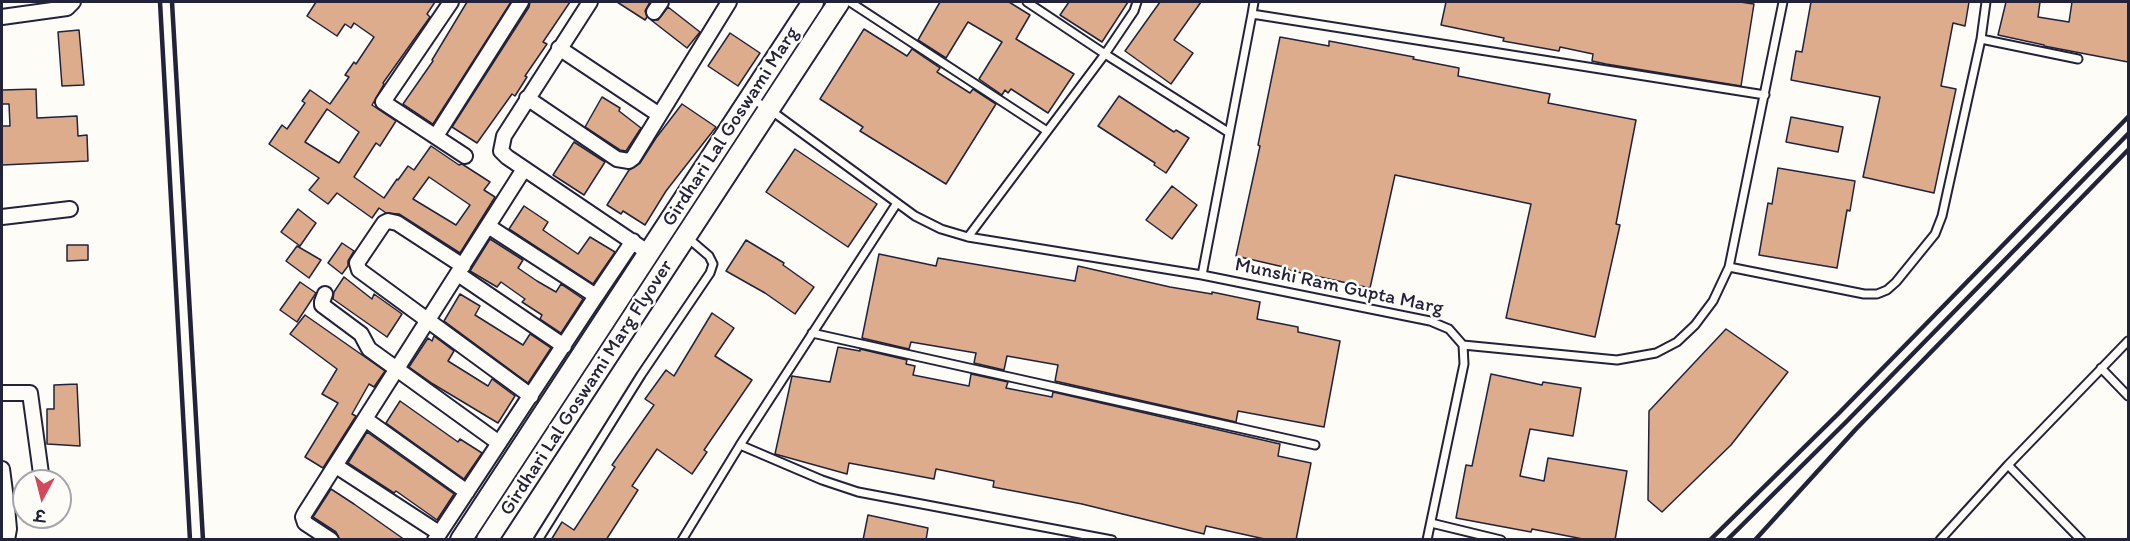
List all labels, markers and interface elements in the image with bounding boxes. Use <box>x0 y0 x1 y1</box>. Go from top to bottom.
street label: Girdhari Lal Goswami Marg <box>657 23 805 231</box>
street label: Munshi Ram Gupta Marg <box>1233 253 1445 321</box>
street label: Girdhari Lal Goswami Marg Flyover <box>495 256 679 520</box>
north arrow <box>12 469 72 529</box>
text: उ <box>34 505 46 525</box>

